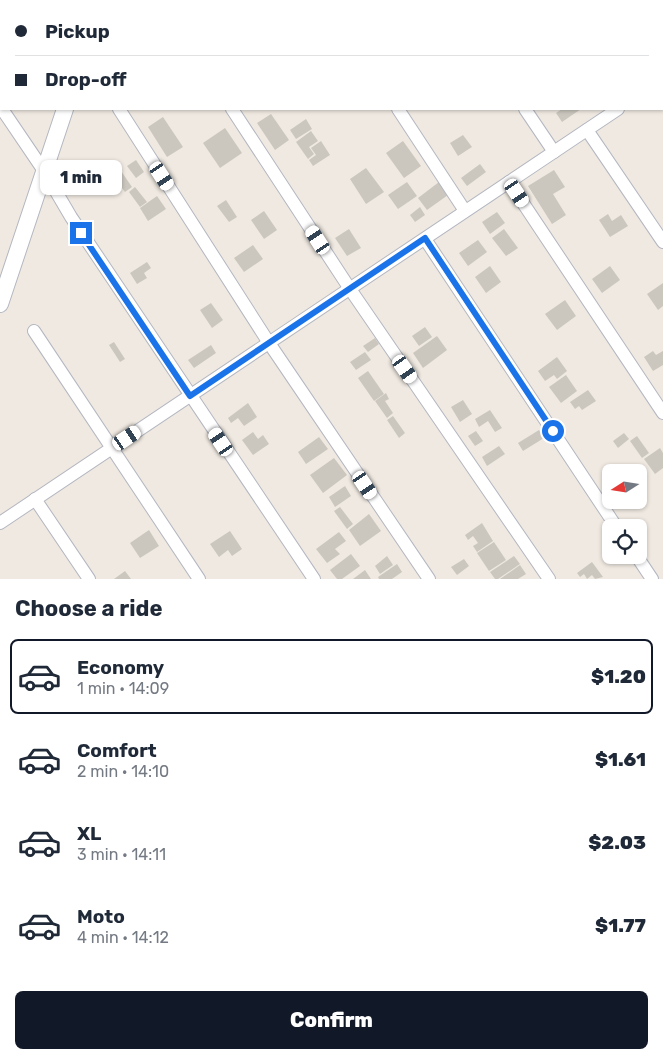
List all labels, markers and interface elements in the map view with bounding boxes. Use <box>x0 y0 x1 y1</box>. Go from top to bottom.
text: Pickup <box>45 20 110 43</box>
text: Drop-off <box>45 68 127 91</box>
car <box>147 159 176 193</box>
callout: 1 min <box>40 160 122 196</box>
text: 1 min <box>60 168 102 187</box>
car <box>502 176 531 210</box>
route end <box>70 222 92 244</box>
car <box>303 223 332 257</box>
car <box>390 352 419 386</box>
route start <box>542 420 564 442</box>
car <box>110 423 143 453</box>
car <box>206 425 235 459</box>
north arrow <box>602 464 648 509</box>
map controls <box>602 464 647 564</box>
car <box>350 468 379 502</box>
button: locate <box>602 519 647 564</box>
text: Choose a ride <box>15 595 162 622</box>
icon: car <box>17 654 62 699</box>
text: Economy <box>77 656 164 679</box>
text: $1.20 <box>591 665 646 688</box>
text: 1 min · 14:09 <box>77 679 169 698</box>
icon: car <box>17 737 62 782</box>
text: Comfort <box>77 739 157 762</box>
text: $1.61 <box>595 748 646 771</box>
text: 2 min · 14:10 <box>77 762 169 781</box>
icon: car <box>17 820 62 865</box>
text: XL <box>77 822 101 845</box>
text: $2.03 <box>588 831 646 854</box>
text: 3 min · 14:11 <box>77 845 166 864</box>
icon: car <box>17 903 62 948</box>
text: Moto <box>77 905 125 928</box>
text: $1.77 <box>595 914 646 937</box>
text: 4 min · 14:12 <box>77 928 169 947</box>
button: Confirm <box>15 991 648 1049</box>

